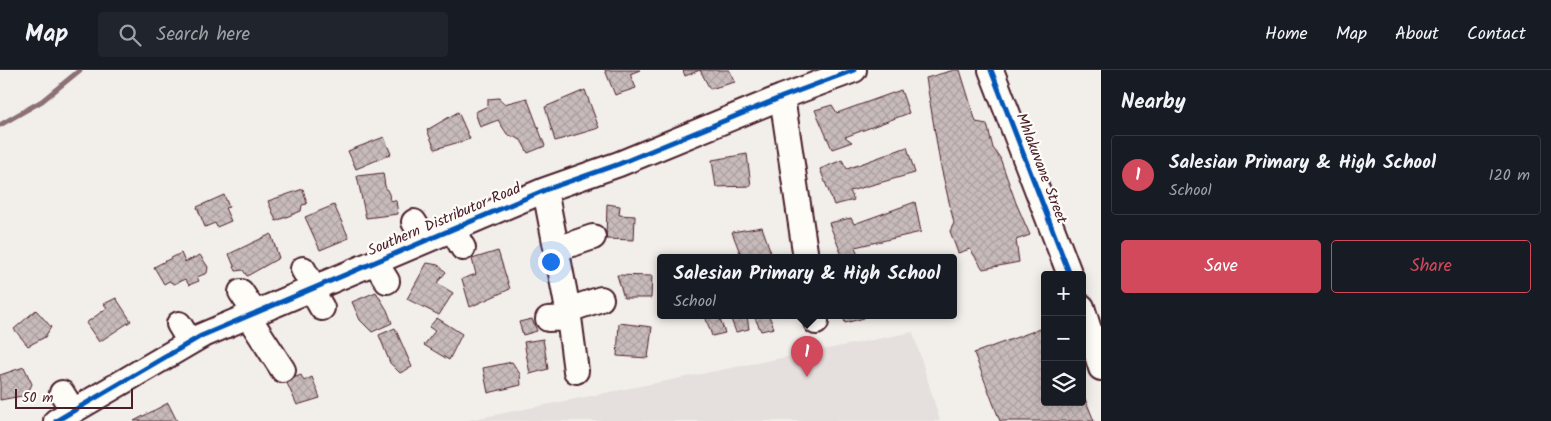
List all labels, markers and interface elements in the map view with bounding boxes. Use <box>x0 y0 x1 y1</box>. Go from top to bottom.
search box <box>98 12 448 57</box>
text: Map <box>25 15 68 54</box>
text: Search here <box>156 20 250 50</box>
text: Home <box>1265 20 1308 49</box>
text: Map <box>1336 20 1367 49</box>
text: About <box>1395 20 1439 49</box>
text: Contact <box>1467 20 1526 49</box>
icon: search <box>116 21 144 49</box>
text: Nearby <box>1121 86 1186 119</box>
street label: Mhlakuvane Street <box>1009 109 1073 227</box>
text: Salesian Primary & High School <box>1169 148 1436 178</box>
text: 1 <box>1136 163 1140 188</box>
text: 120 m <box>1489 163 1530 188</box>
street label: Southern Distributor Road <box>364 177 525 263</box>
text: School <box>1169 178 1212 203</box>
button: Save <box>1121 240 1321 293</box>
button: Share <box>1331 240 1531 293</box>
your location <box>538 249 564 275</box>
popup <box>657 254 957 319</box>
text: Salesian Primary & High School <box>674 259 941 289</box>
map controls <box>1041 271 1086 406</box>
button: + <box>1041 271 1086 316</box>
text: School <box>674 289 716 314</box>
button: − <box>1041 316 1086 361</box>
pin: 1 <box>791 336 823 377</box>
button: layers <box>1041 361 1086 406</box>
scale bar <box>15 386 132 409</box>
text: 50 m <box>22 387 53 409</box>

